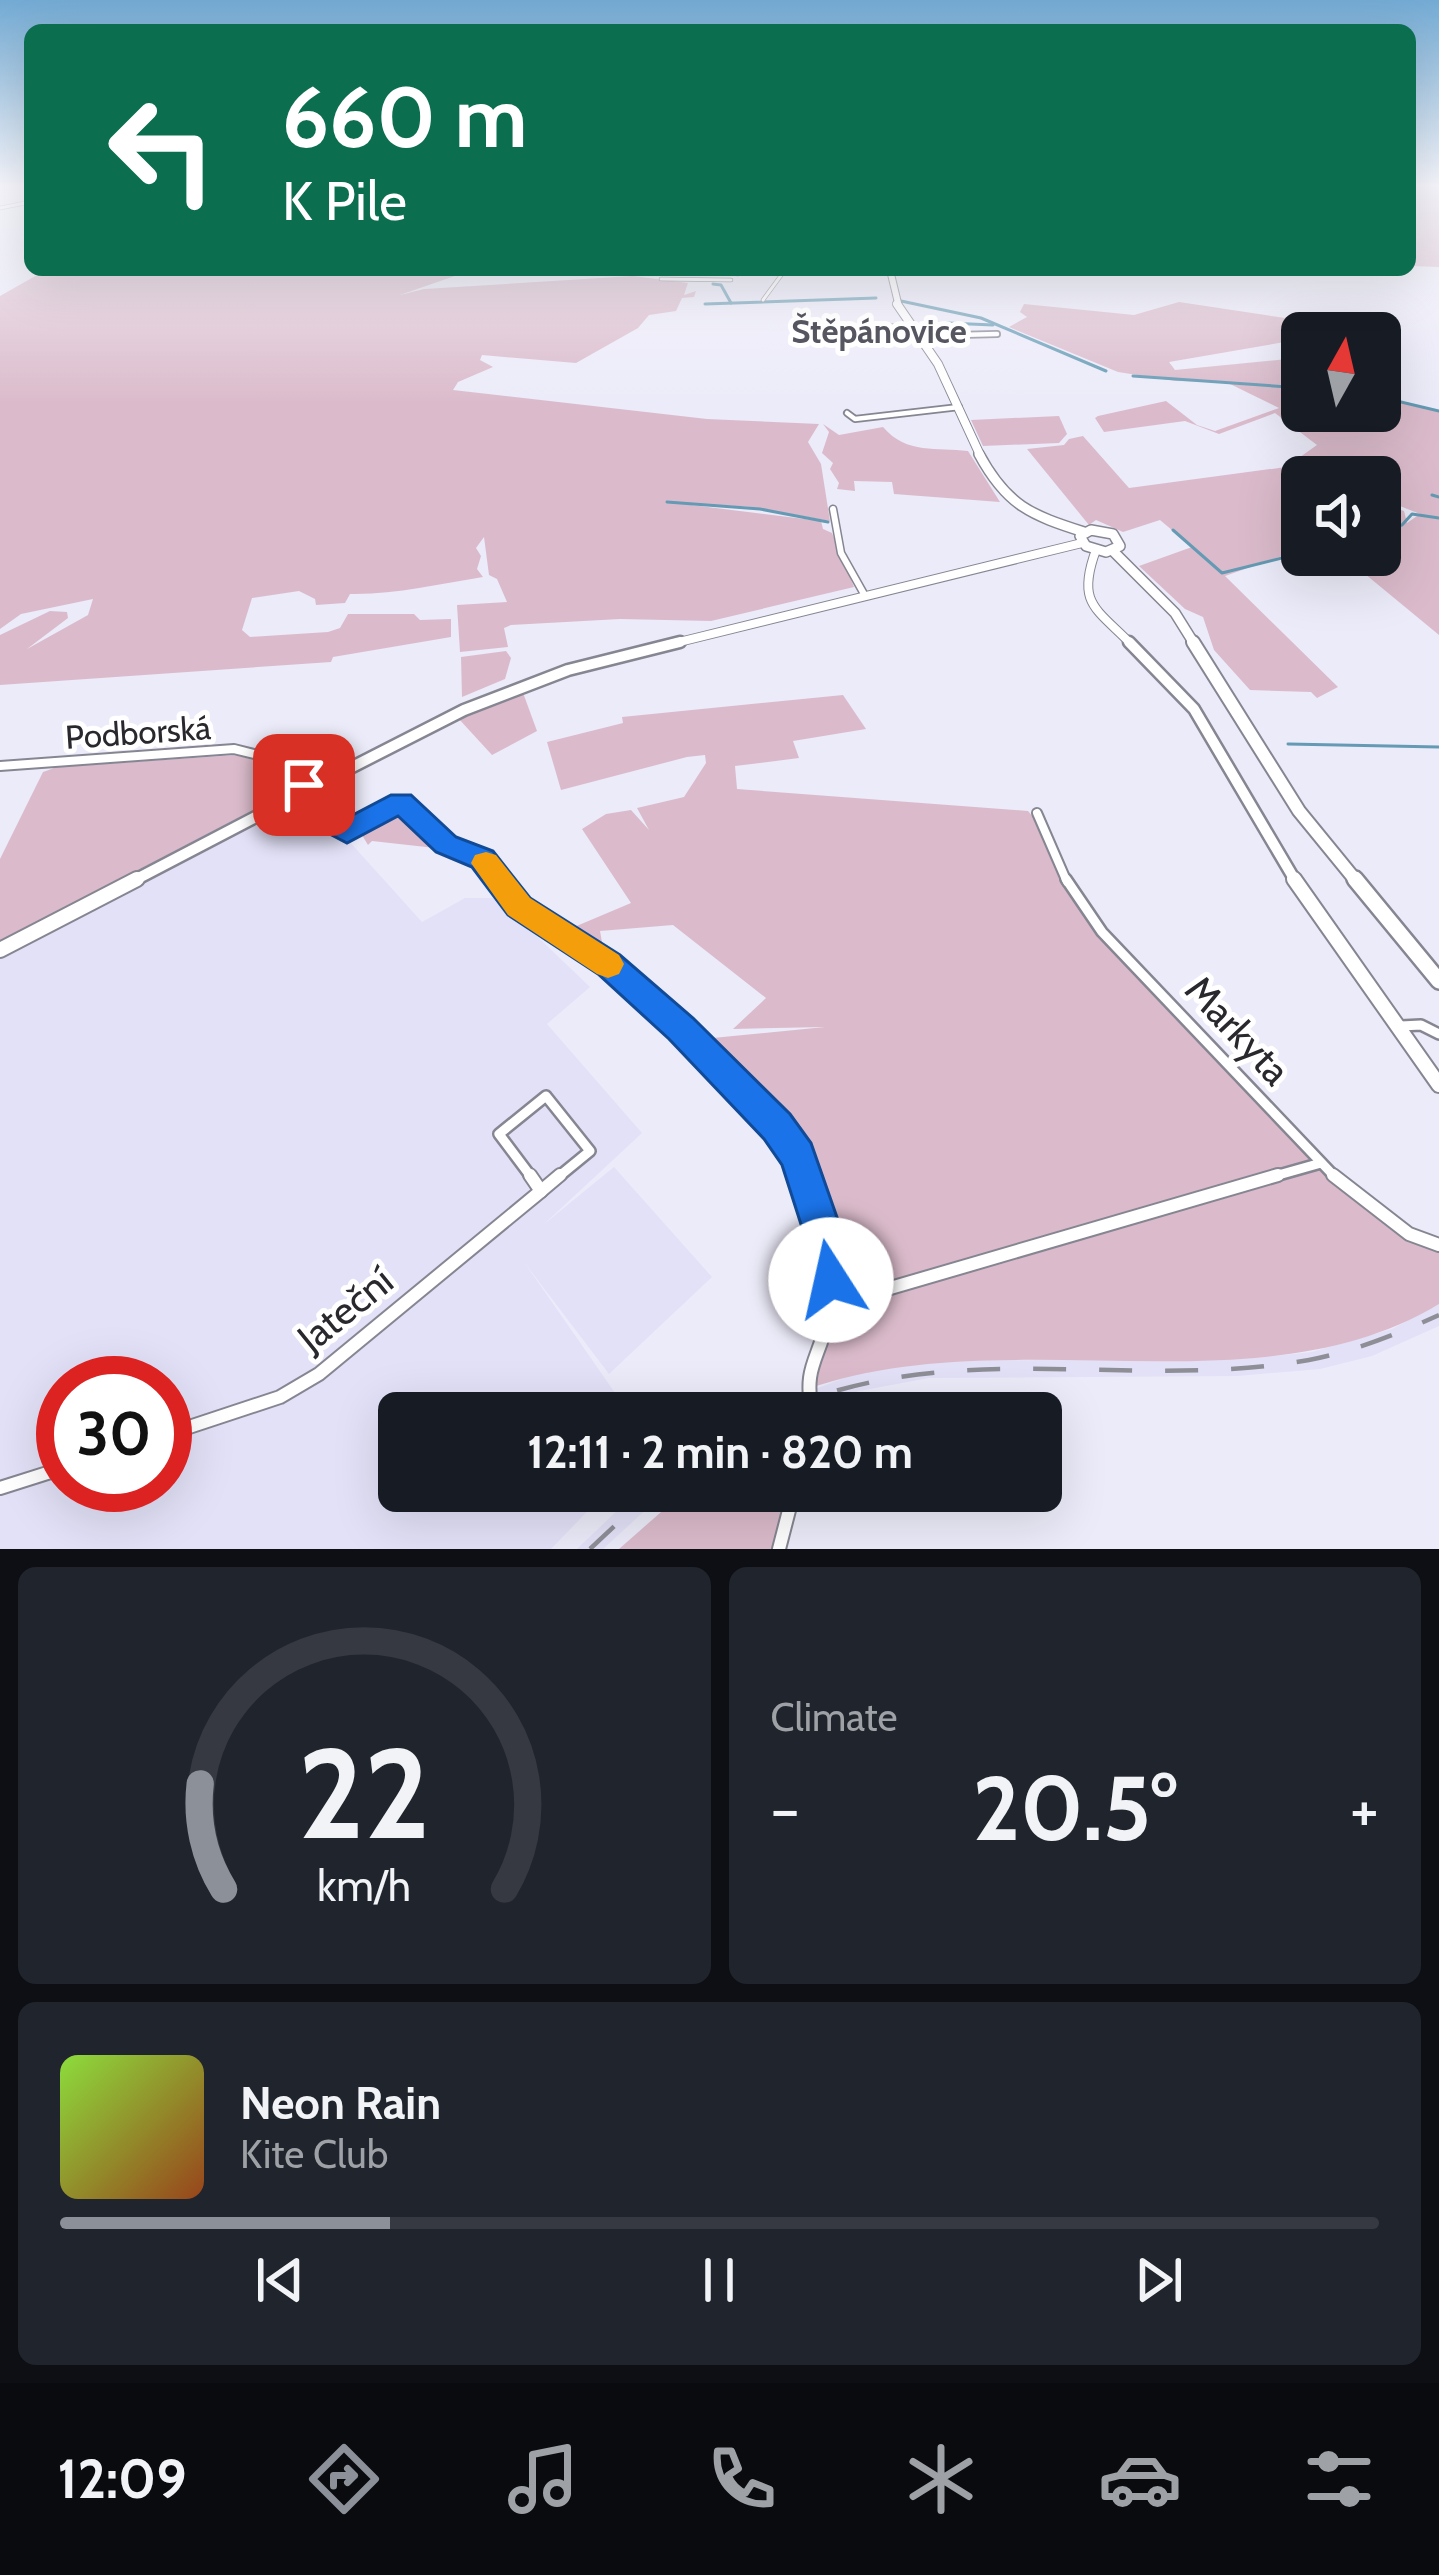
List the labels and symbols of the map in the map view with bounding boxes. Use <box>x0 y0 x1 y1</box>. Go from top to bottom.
district label: Štěpánovice <box>791 311 967 351</box>
north arrow <box>1281 312 1401 432</box>
street label: Podborská <box>64 707 212 757</box>
pin <box>253 734 355 836</box>
street label: Markyta <box>1176 966 1301 1095</box>
position arrow <box>768 1217 894 1343</box>
street label: Jateční <box>287 1256 402 1362</box>
speed limit sign: 30 <box>36 1356 192 1512</box>

